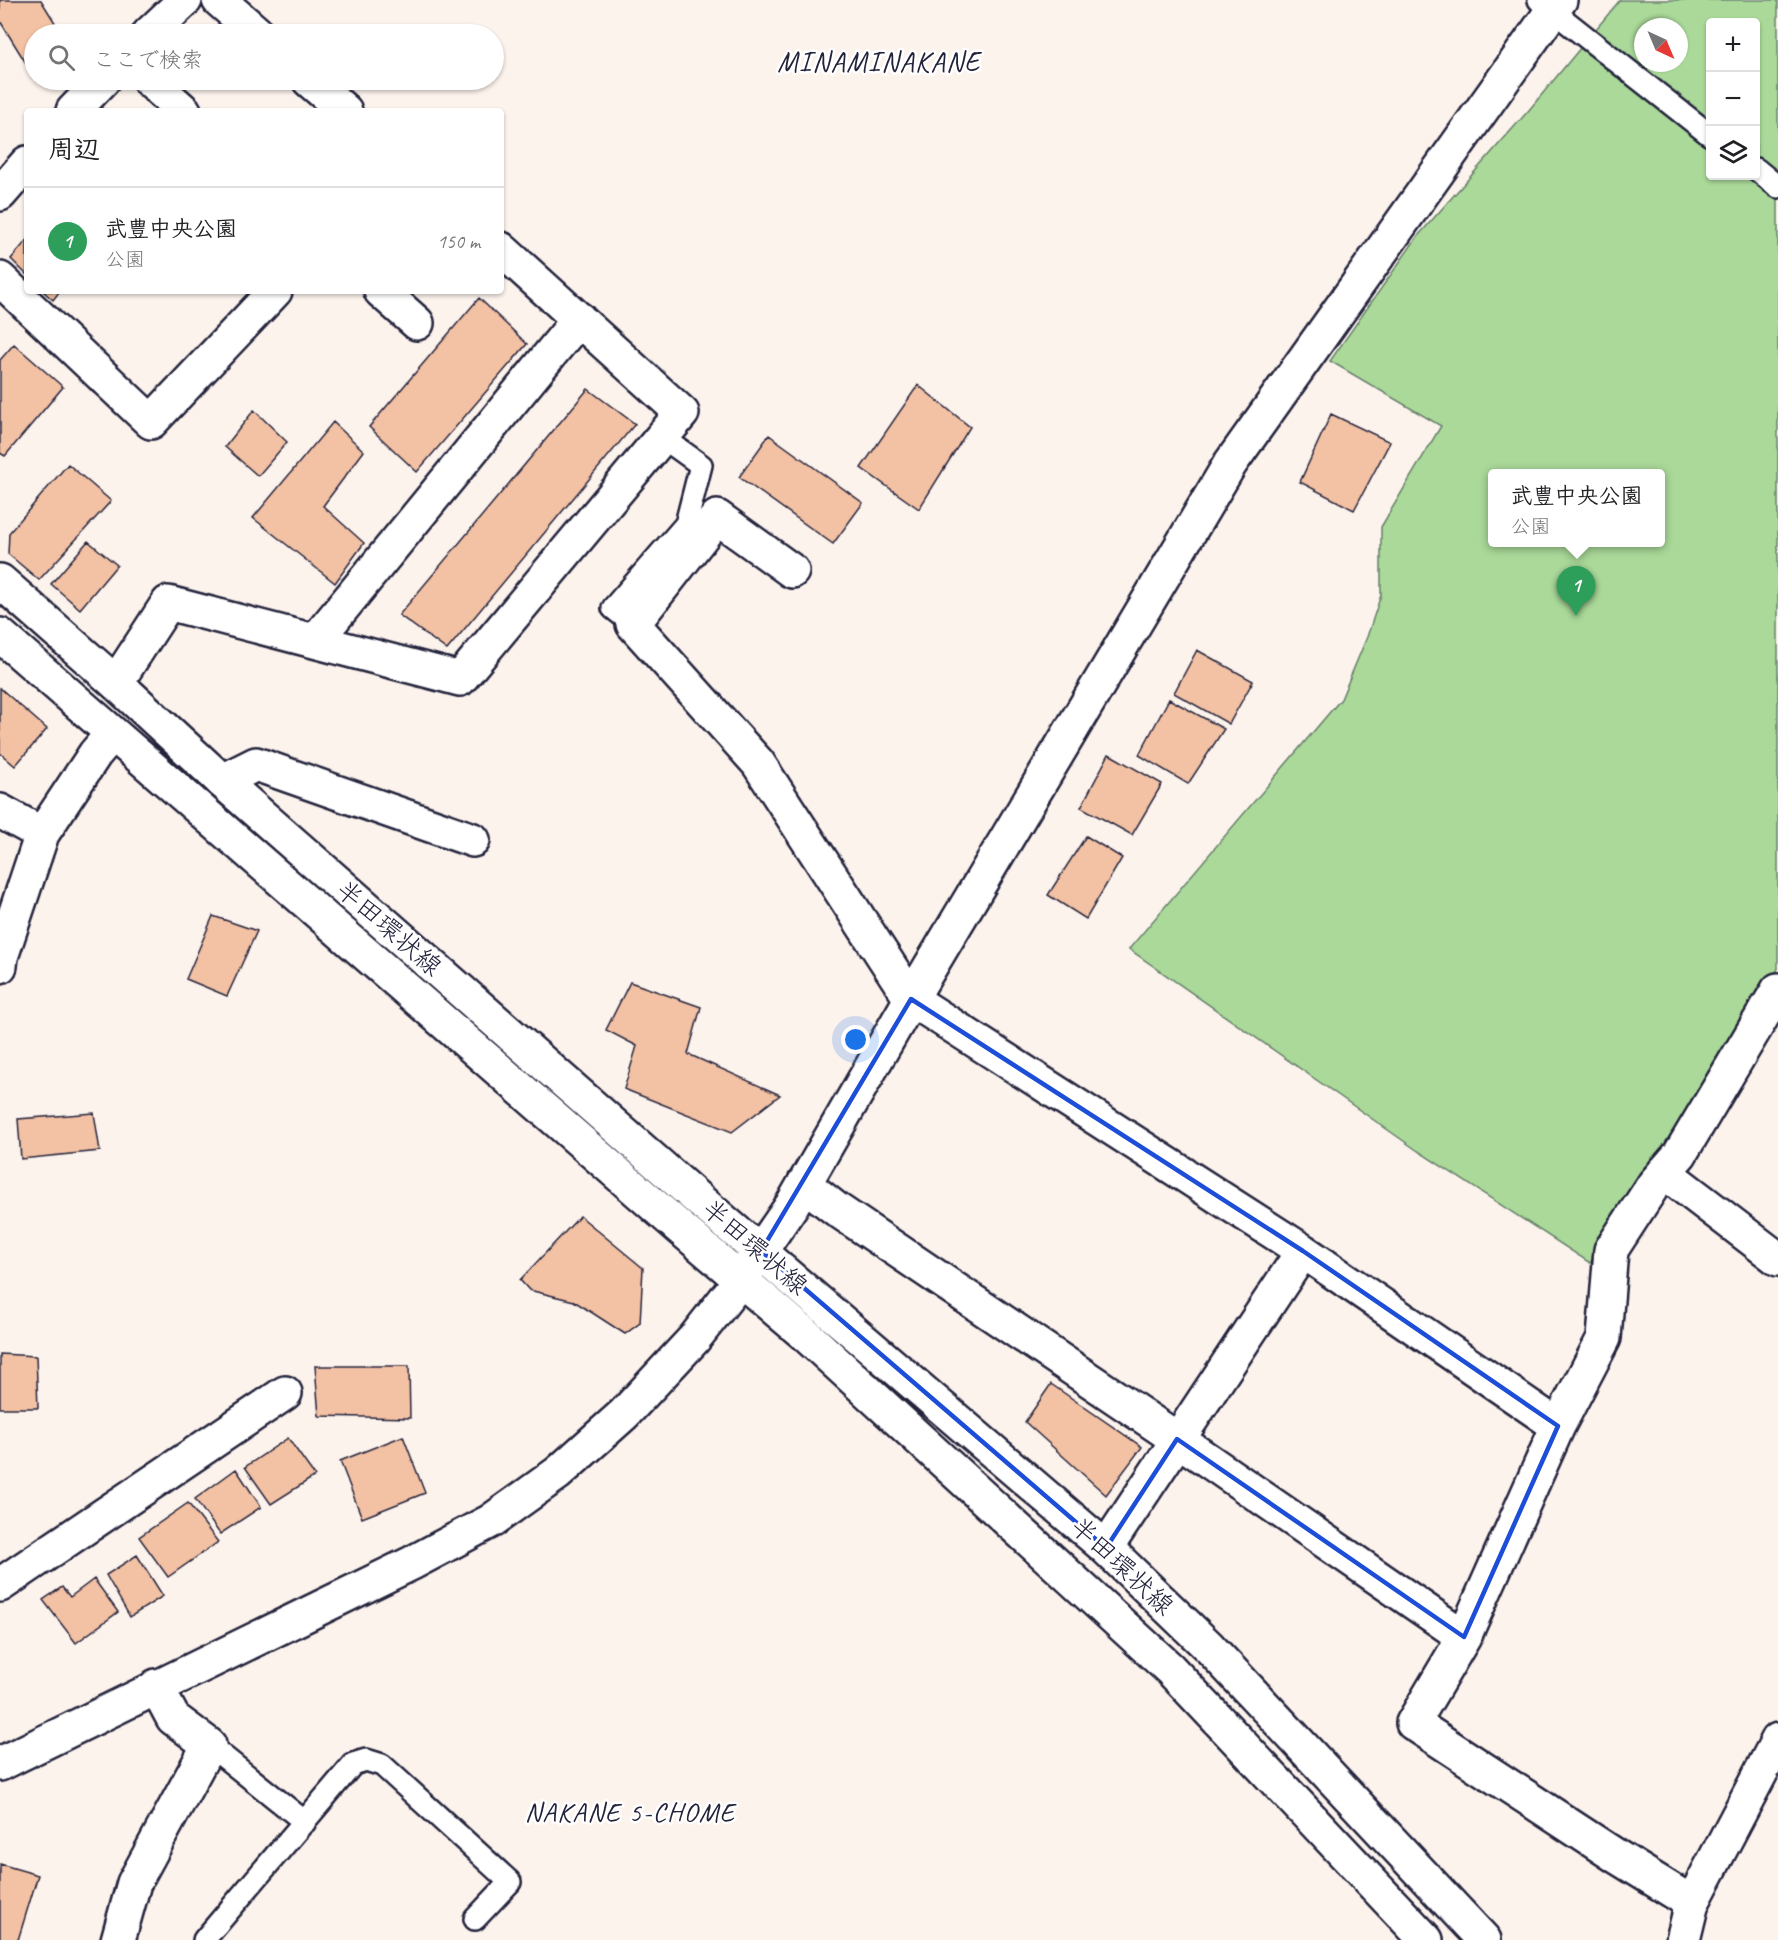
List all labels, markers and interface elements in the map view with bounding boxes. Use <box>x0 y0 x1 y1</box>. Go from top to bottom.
north arrow <box>1634 18 1688 72</box>
map controls <box>1706 18 1760 180</box>
button: + <box>1706 18 1760 72</box>
search box <box>24 24 504 90</box>
icon: search <box>45 41 78 74</box>
district label: MINAMINAKANE <box>777 44 982 79</box>
text: ここで検索 <box>93 46 203 74</box>
button: − <box>1706 72 1760 126</box>
button: layers <box>1706 126 1760 180</box>
text: 周辺 <box>48 133 100 166</box>
text: 武豊中央公園 <box>105 215 237 243</box>
text: 1 <box>63 229 72 254</box>
text: 150 m <box>437 229 480 254</box>
text: 公園 <box>105 247 145 272</box>
popup <box>1488 469 1665 547</box>
text: 武豊中央公園 <box>1510 482 1643 510</box>
text: 公園 <box>1510 514 1550 539</box>
pin: 1 <box>1556 566 1596 616</box>
street label: 半田環状線 <box>329 873 449 983</box>
your location <box>841 1025 870 1054</box>
street label: 半田環状線 <box>695 1192 815 1302</box>
street label: 半田環状線 <box>1063 1510 1181 1622</box>
district label: NAKANE 5-CHOME <box>525 1795 738 1829</box>

